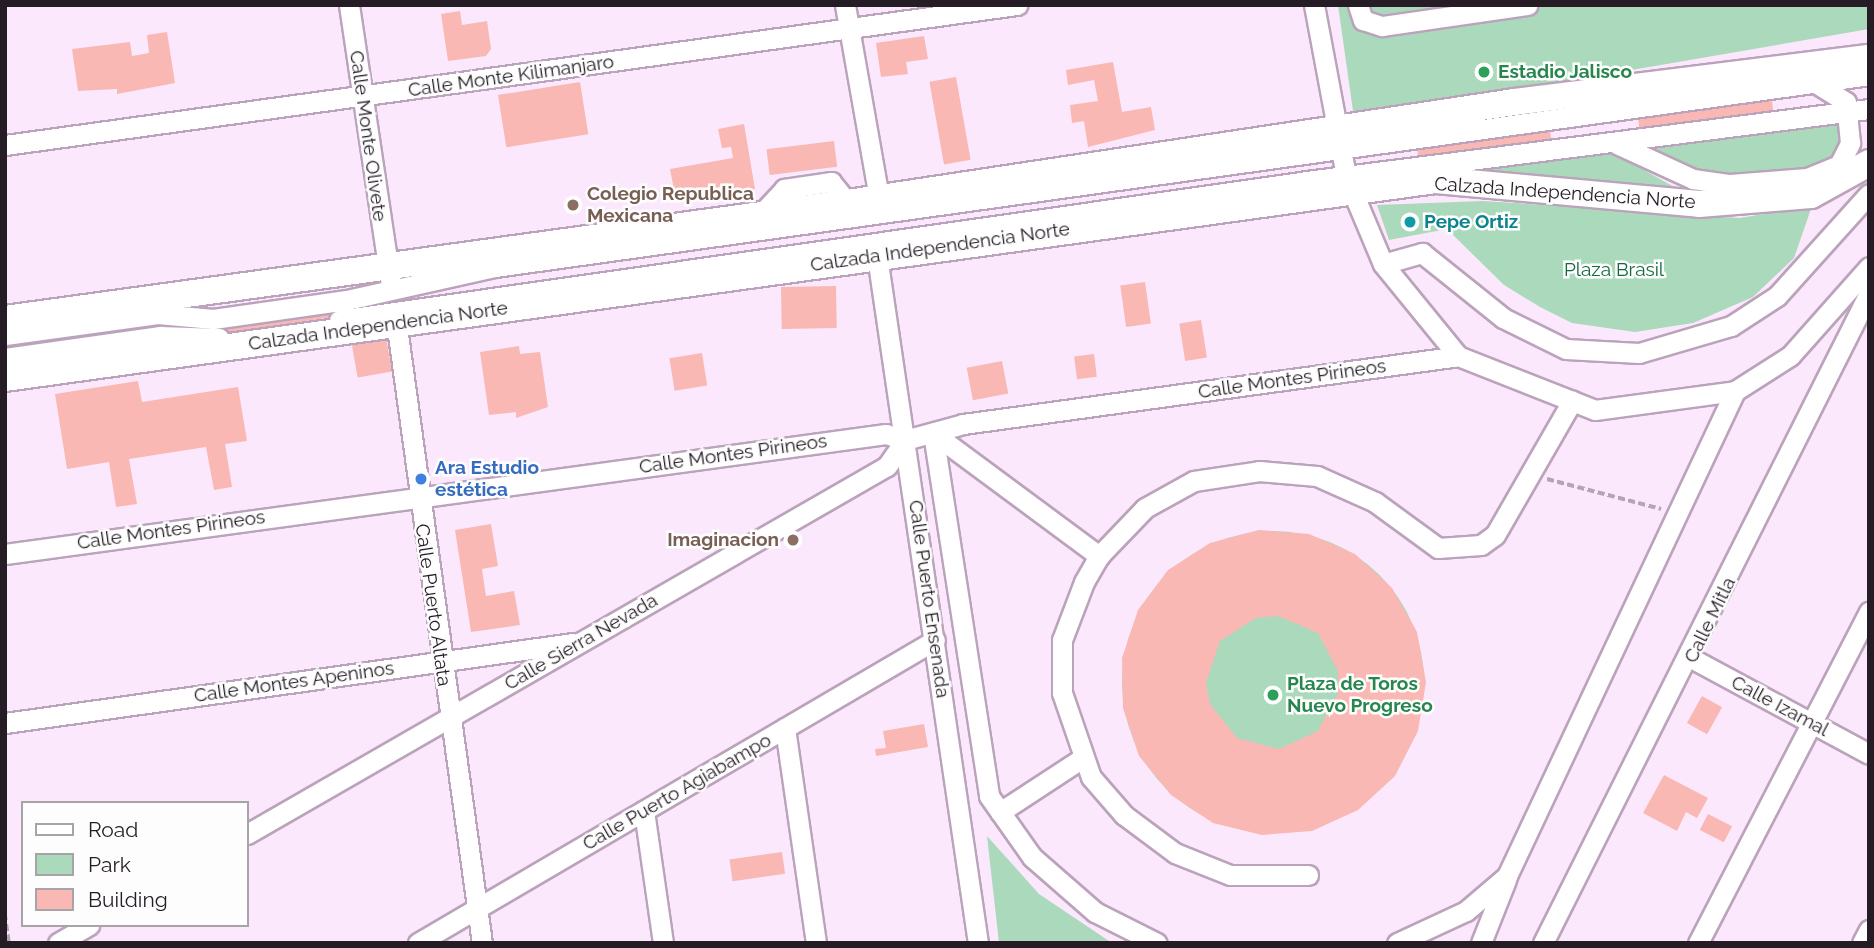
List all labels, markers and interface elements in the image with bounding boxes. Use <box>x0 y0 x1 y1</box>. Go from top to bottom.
street label: Calle Monte Olivete <box>345 49 391 223</box>
street label: Calle Monte Kilimanjaro <box>407 50 615 102</box>
place label: Estadio Jalisco <box>1498 61 1633 83</box>
marker: Estadio Jalisco <box>1476 64 1492 80</box>
street label: Calzada Independencia Norte <box>1434 173 1696 213</box>
place label: Colegio Republica Mexicana <box>587 183 754 227</box>
marker: Colegio Republica Mexicana <box>565 197 581 213</box>
place label: Pepe Ortiz <box>1424 211 1518 233</box>
marker: Pepe Ortiz <box>1402 214 1418 230</box>
street label: Calzada Independencia Norte <box>809 218 1071 276</box>
park label: Plaza Brasil <box>1564 259 1664 281</box>
street label: Calzada Independencia Norte <box>247 297 509 355</box>
street label: Calle Montes Pirineos <box>1197 355 1387 403</box>
street label: Calle Montes Pirineos <box>638 430 828 478</box>
place label: Ara Estudio estética <box>435 457 539 501</box>
marker: Ara Estudio estética <box>413 471 429 487</box>
street label: Calle Puerto Ensenada <box>904 499 954 699</box>
street label: Calle Montes Pirineos <box>76 506 266 554</box>
street label: Calle Puerto Altata <box>410 522 456 688</box>
place label: Imaginacion <box>667 529 779 551</box>
marker: Imaginacion <box>785 532 801 548</box>
street label: Calle Mitla <box>1679 573 1741 667</box>
street label: Calle Sierra Nevada <box>500 589 662 695</box>
street label: Calle Montes Apeninos <box>192 657 396 707</box>
street label: Calle Izamal <box>1727 671 1833 741</box>
place label: Plaza de Toros Nuevo Progreso <box>1287 673 1433 717</box>
marker: Plaza de Toros Nuevo Progreso <box>1265 687 1281 703</box>
street label: Calle Puerto Agiabampo <box>578 729 776 855</box>
legend <box>21 801 248 927</box>
text: Road <box>88 817 138 842</box>
text: Park <box>88 852 131 877</box>
text: Building <box>88 887 168 912</box>

